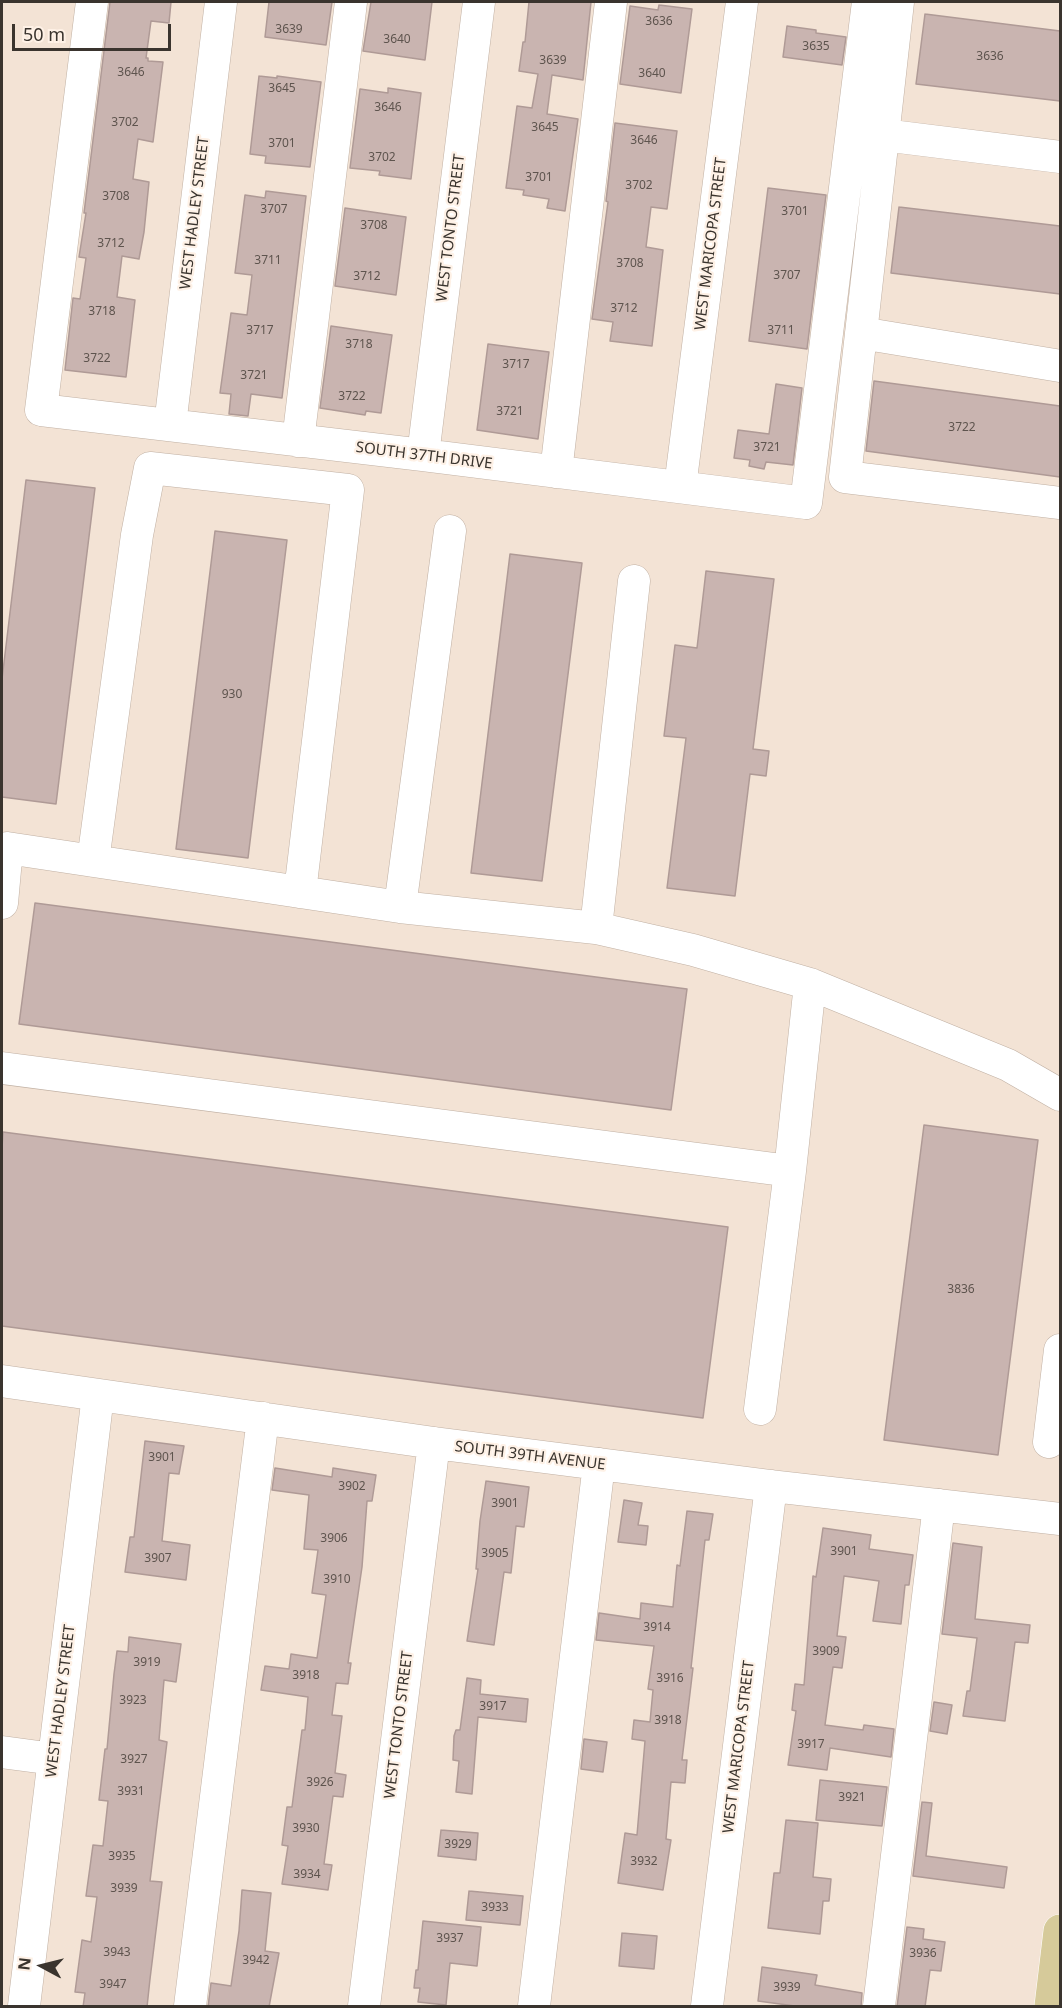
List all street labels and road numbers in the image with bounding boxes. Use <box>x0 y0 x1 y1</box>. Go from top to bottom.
street label: WEST HADLEY STREET <box>177 136 213 290</box>
street label: WEST TONTO STREET <box>433 153 469 303</box>
street label: WEST MARICOPA STREET <box>691 157 731 331</box>
street label: SOUTH 37TH DRIVE <box>355 439 493 473</box>
street label: SOUTH 39TH AVENUE <box>454 1438 606 1474</box>
street label: WEST HADLEY STREET <box>43 1624 79 1778</box>
street label: WEST TONTO STREET <box>381 1650 417 1800</box>
street label: WEST MARICOPA STREET <box>719 1660 759 1834</box>

